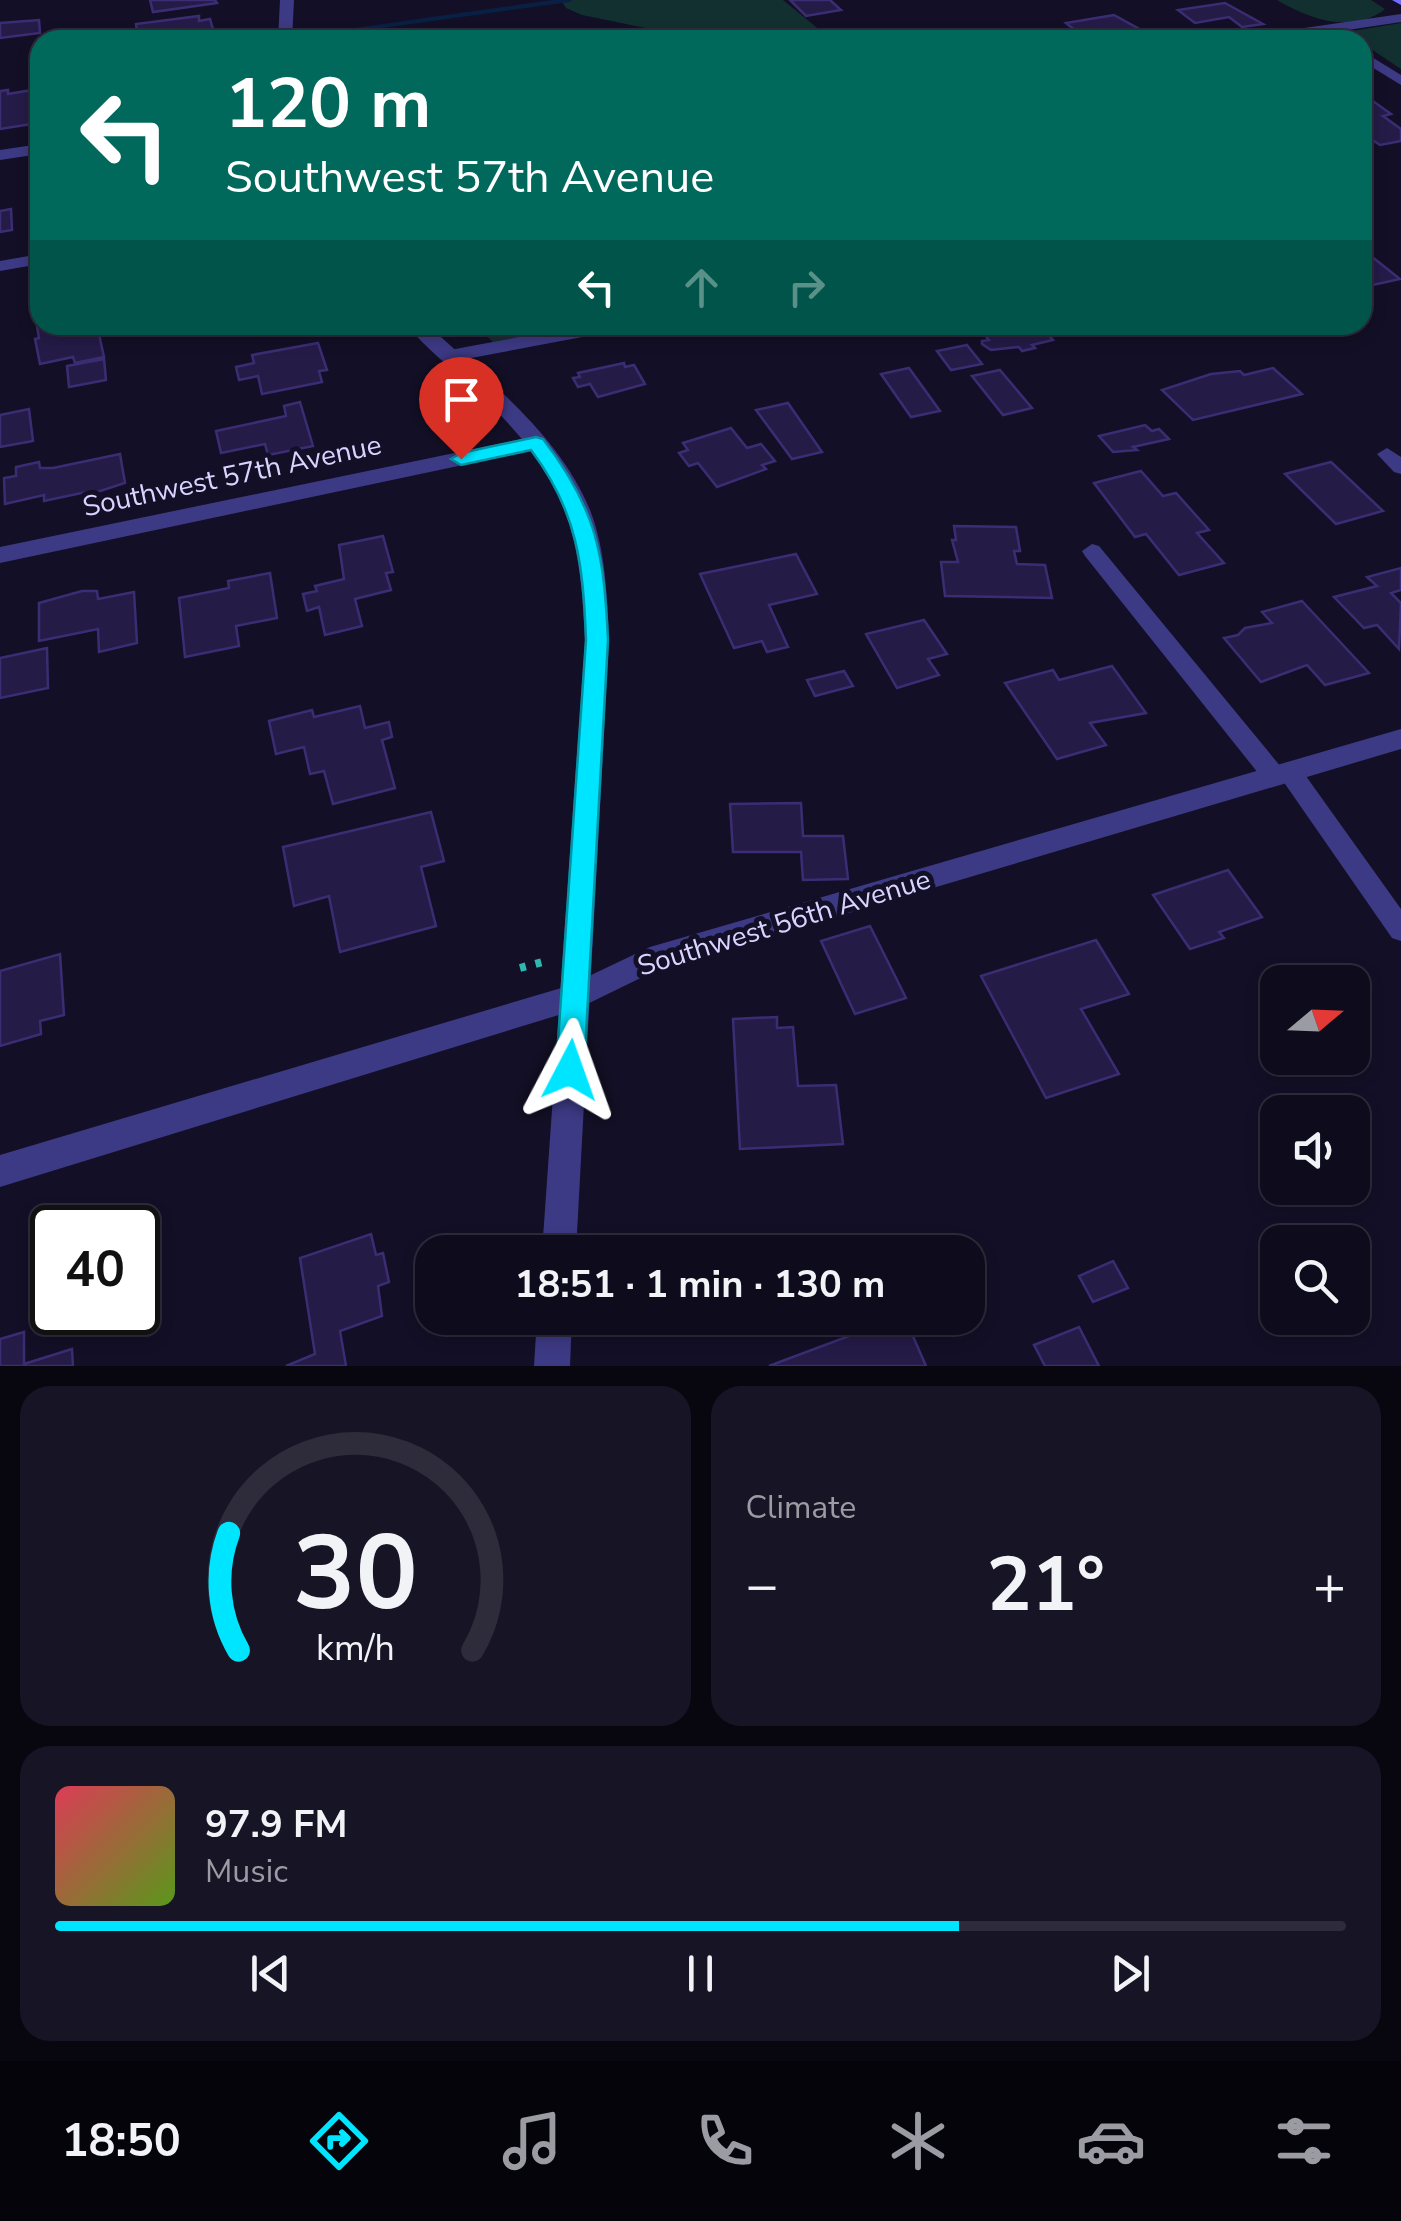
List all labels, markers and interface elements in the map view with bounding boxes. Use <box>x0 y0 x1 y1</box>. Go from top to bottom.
text: 120 m <box>225 56 431 152</box>
icon: left <box>60 70 190 200</box>
text: Southwest 57th Avenue <box>225 147 714 208</box>
icon: left <box>569 260 624 315</box>
icon: ahead <box>674 260 729 315</box>
icon: right <box>779 260 834 315</box>
pin <box>419 357 504 460</box>
icon: arrive <box>434 372 489 427</box>
street label: Southwest 57th Avenue <box>79 426 385 526</box>
street label: Southwest 56th Avenue <box>633 860 935 986</box>
north arrow <box>1260 965 1370 1075</box>
map controls <box>1260 965 1370 1335</box>
position arrow <box>518 1018 622 1122</box>
button: sound <box>1260 1095 1370 1205</box>
speed limit sign: 40 <box>30 1205 160 1335</box>
button: search <box>1260 1225 1370 1335</box>
text: 18:51 · 1 min · 130 m <box>515 1259 885 1310</box>
text: Climate <box>746 1486 856 1529</box>
text: 30 <box>293 1503 418 1645</box>
text: 21° <box>987 1534 1105 1636</box>
text: − <box>746 1548 779 1623</box>
text: + <box>1313 1548 1346 1623</box>
text: km/h <box>316 1624 395 1673</box>
text: 97.9 FM <box>205 1799 347 1850</box>
text: Music <box>205 1850 288 1893</box>
icon: previous <box>243 1946 298 2001</box>
icon: pause <box>673 1946 728 2001</box>
icon: next <box>1103 1946 1158 2001</box>
icon: directions <box>304 2106 374 2176</box>
icon: music <box>497 2106 567 2176</box>
icon: phone <box>690 2106 760 2176</box>
icon: climate <box>883 2106 953 2176</box>
icon: car <box>1076 2106 1146 2176</box>
icon: filters <box>1269 2106 1339 2176</box>
text: 18:50 <box>62 2111 181 2172</box>

